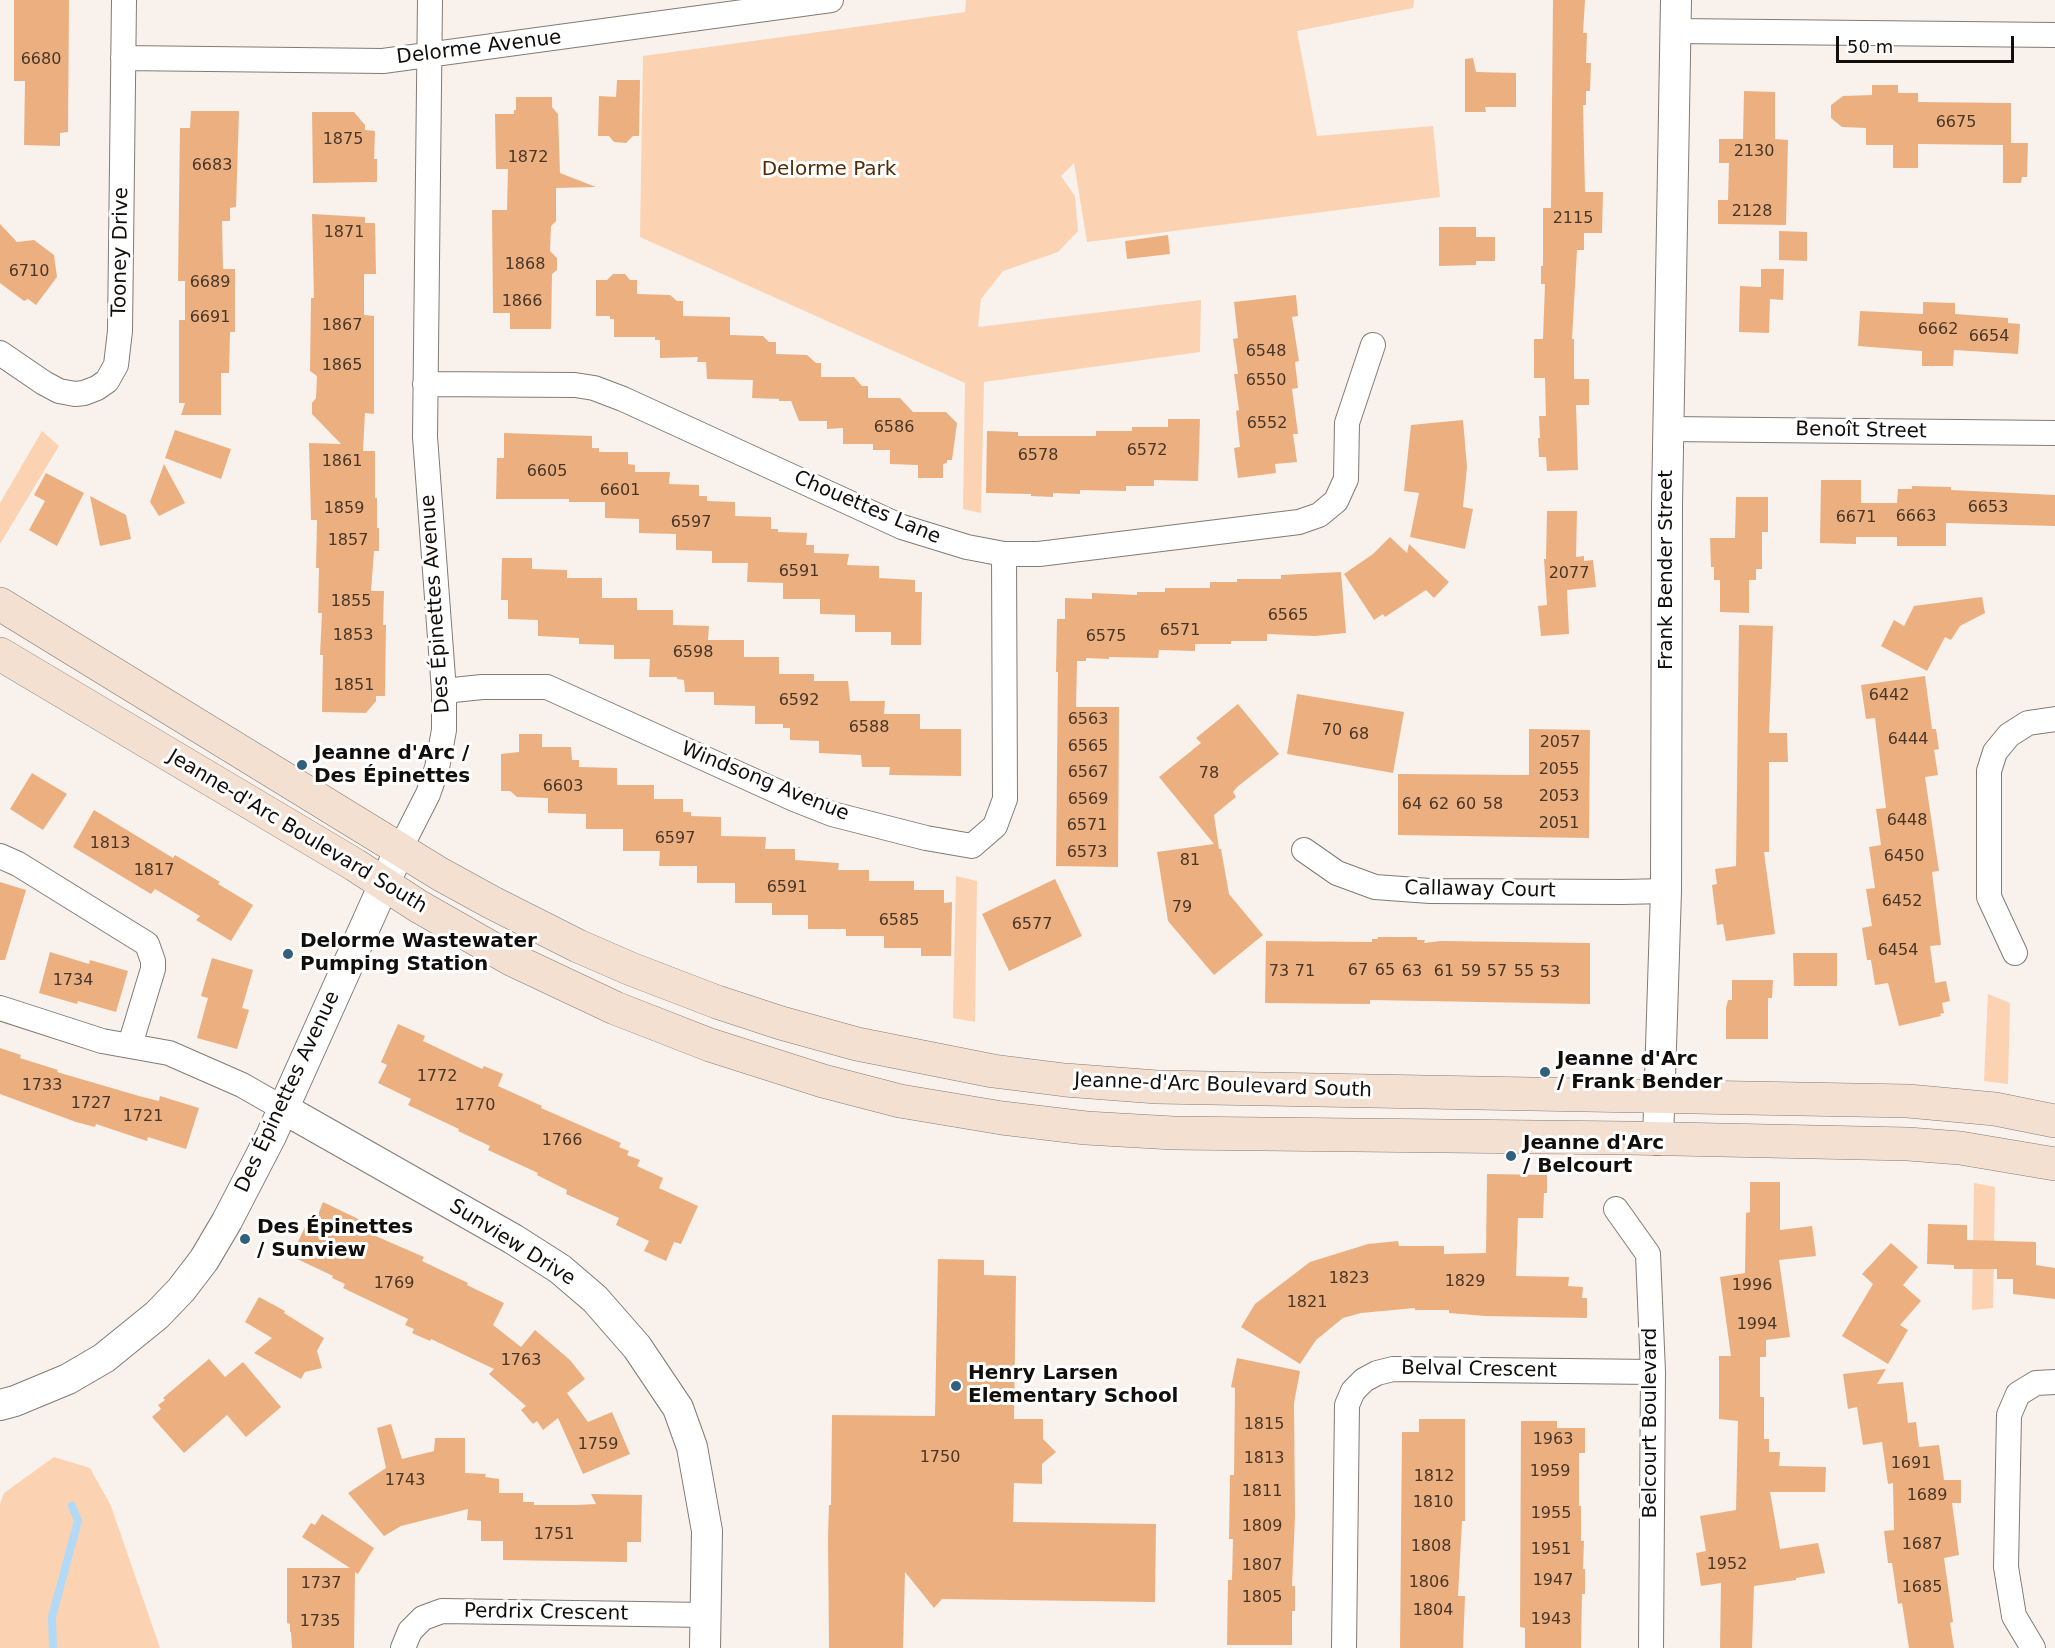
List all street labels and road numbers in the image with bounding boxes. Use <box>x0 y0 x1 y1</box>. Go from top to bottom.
street label: Delorme Avenue <box>395 26 563 70</box>
street label: Tooney Drive <box>108 187 134 317</box>
street label: Benoît Street <box>1795 418 1927 444</box>
street label: Chouettes Lane <box>790 466 944 550</box>
street label: Frank Bender Street <box>1655 470 1679 670</box>
street label: Des Épinettes Avenue <box>416 494 456 714</box>
street label: Windsong Avenue <box>678 737 852 827</box>
street label: Jeanne-d'Arc Boulevard South <box>163 745 431 919</box>
street label: Callaway Court <box>1404 877 1556 903</box>
street label: Des Épinettes Avenue <box>231 987 345 1197</box>
street label: Jeanne-d'Arc Boulevard South <box>1074 1069 1372 1103</box>
street label: Sunview Drive <box>445 1195 579 1291</box>
street label: Belcourt Boulevard <box>1639 1327 1663 1519</box>
street label: Belval Crescent <box>1401 1357 1557 1383</box>
street label: Perdrix Crescent <box>464 1600 628 1626</box>

